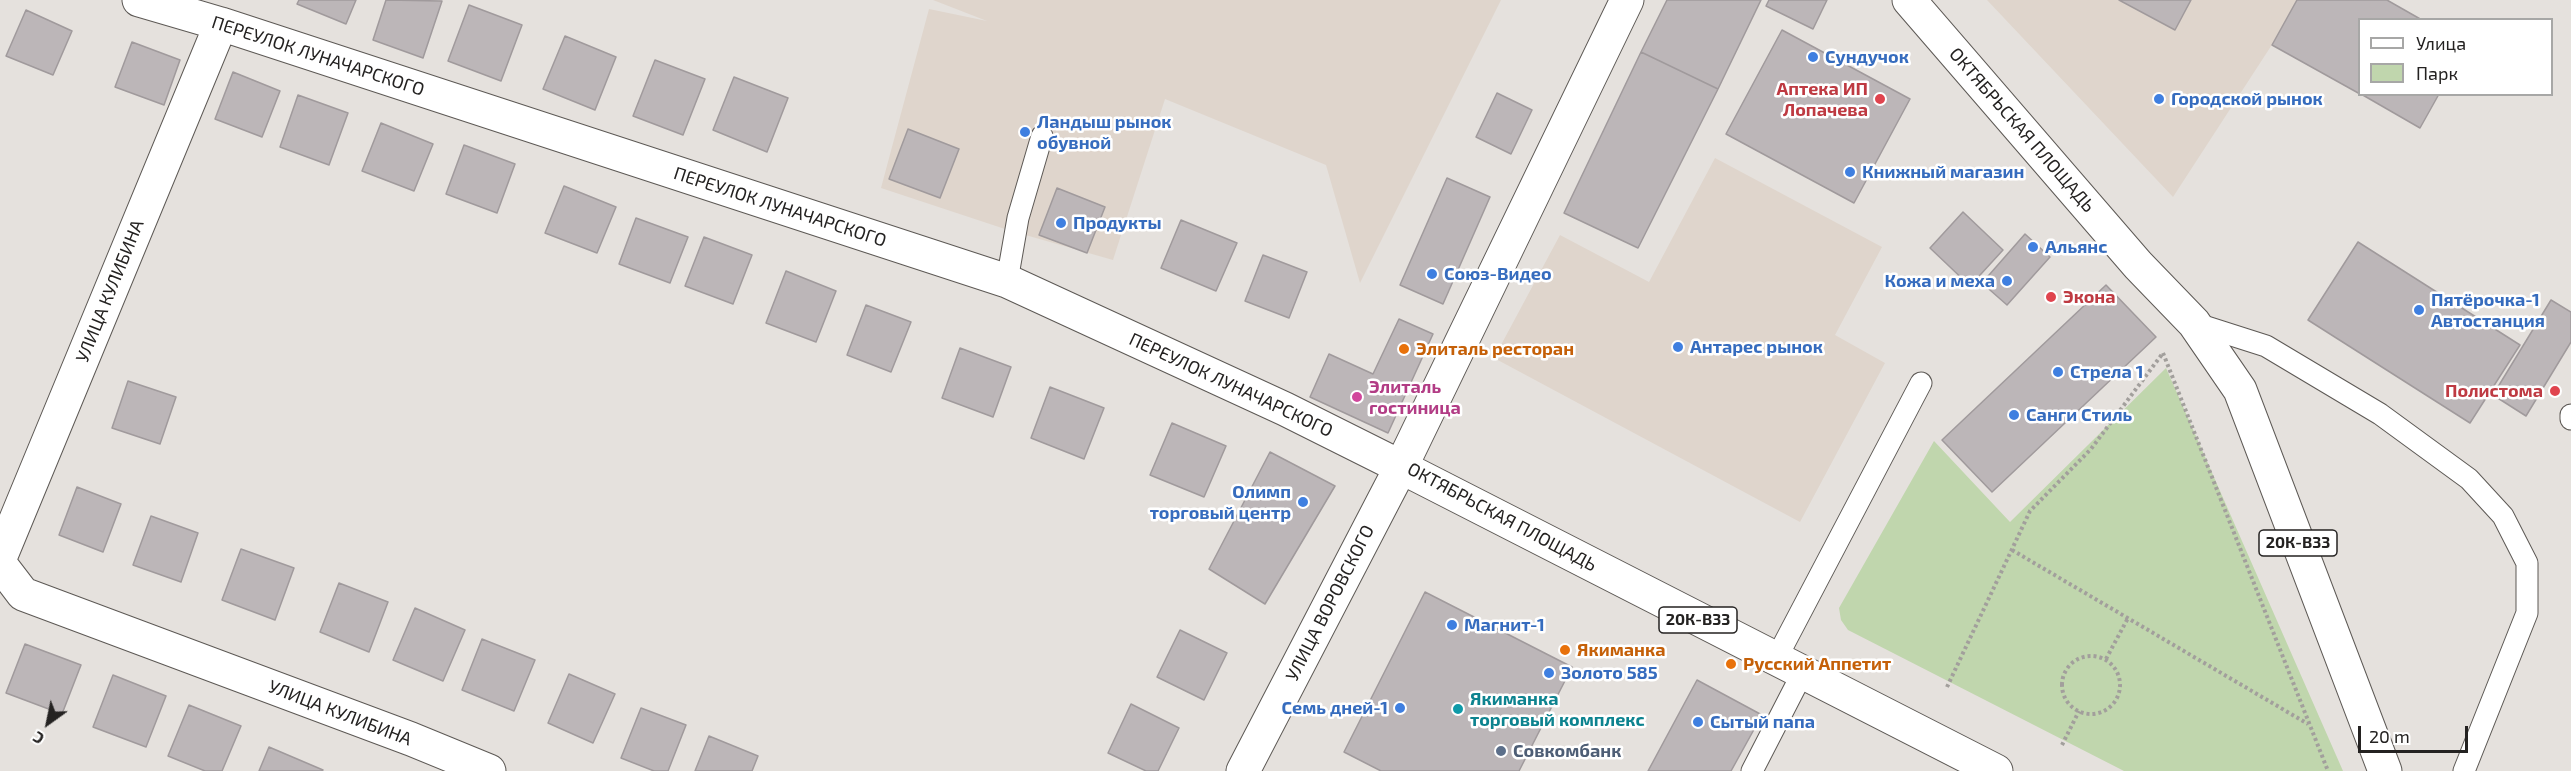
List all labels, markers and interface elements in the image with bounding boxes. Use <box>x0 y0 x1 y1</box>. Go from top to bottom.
street label: ПЕРЕУЛОК ЛУНАЧАРСКОГО <box>209 11 427 101</box>
legend <box>2358 18 2553 96</box>
text: Улица <box>2416 32 2466 54</box>
street label: ОКТЯБРЬСКАЯ ПЛОЩАДЬ <box>1945 43 2099 217</box>
place label: Сундучок <box>1825 46 1909 68</box>
marker: Сундучок <box>1806 50 1820 64</box>
text: Парк <box>2416 62 2458 84</box>
place label: Аптека ИП Лопачева <box>1776 78 1868 121</box>
place label: Городской рынок <box>2171 88 2323 110</box>
marker: Аптека ИП Лопачева <box>1873 92 1887 106</box>
marker: Городской рынок <box>2152 92 2166 106</box>
place label: Ландыш рынок обувной <box>1037 111 1171 154</box>
marker: Ландыш рынок обувной <box>1018 125 1032 139</box>
place label: Книжный магазин <box>1862 161 2024 183</box>
street label: ПЕРЕУЛОК ЛУНАЧАРСКОГО <box>671 162 889 252</box>
marker: Книжный магазин <box>1843 165 1857 179</box>
place label: Продукты <box>1073 212 1161 234</box>
marker: Продукты <box>1054 216 1068 230</box>
street label: УЛИЦА КУЛИБИНА <box>72 217 148 365</box>
place label: Альянс <box>2045 236 2107 258</box>
marker: Альянс <box>2026 240 2040 254</box>
place label: Союз-Видео <box>1444 263 1552 285</box>
marker: Союз-Видео <box>1425 267 1439 281</box>
place label: Кожа и меха <box>1885 270 1995 292</box>
marker: Кожа и меха <box>2000 274 2014 288</box>
place label: Экона <box>2063 286 2116 308</box>
place label: Пятёрочка-1 Автостанция <box>2431 289 2545 332</box>
marker: Экона <box>2044 290 2058 304</box>
marker: Пятёрочка-1 Автостанция <box>2412 303 2426 317</box>
street label: ПЕРЕУЛОК ЛУНАЧАРСКОГО <box>1126 328 1336 442</box>
place label: Антарес рынок <box>1690 336 1823 358</box>
place label: Элиталь ресторан <box>1416 338 1574 360</box>
marker: Антарес рынок <box>1671 340 1685 354</box>
marker: Элиталь ресторан <box>1397 342 1411 356</box>
place label: Стрела 1 <box>2070 361 2143 383</box>
marker: Стрела 1 <box>2051 365 2065 379</box>
place label: Элиталь гостиница <box>1369 376 1461 418</box>
place label: Полистома <box>2445 380 2543 402</box>
marker: Полистома <box>2548 384 2562 398</box>
marker: Элиталь гостиница <box>1350 390 1364 404</box>
place label: Санги Стиль <box>2026 404 2132 426</box>
marker: Санги Стиль <box>2007 408 2021 422</box>
street label: ОКТЯБРЬСКАЯ ПЛОЩАДЬ <box>1404 458 1600 576</box>
place label: Олимп торговый центр <box>1150 481 1291 524</box>
marker: Олимп торговый центр <box>1296 495 1310 509</box>
street label: УЛИЦА ВОРОВСКОГО <box>1281 521 1379 685</box>
road number: 20К-В33 <box>2259 530 2337 556</box>
road number: 20К-В33 <box>1659 607 1737 633</box>
place label: Магнит-1 <box>1464 614 1545 636</box>
marker: Магнит-1 <box>1445 618 1459 632</box>
place label: Якиманка <box>1577 639 1665 661</box>
marker: Якиманка <box>1558 643 1572 657</box>
place label: Русский Аппетит <box>1743 653 1891 675</box>
marker: Русский Аппетит <box>1724 657 1738 671</box>
place label: Золото 585 <box>1561 662 1658 684</box>
marker: Золото 585 <box>1542 666 1556 680</box>
street label: УЛИЦА КУЛИБИНА <box>265 676 415 750</box>
place label: Якиманка торговый комплекс <box>1470 688 1645 730</box>
north arrow <box>18 693 78 753</box>
place label: Семь дней-1 <box>1282 697 1388 719</box>
marker: Семь дней-1 <box>1393 701 1407 715</box>
marker: Якиманка торговый комплекс <box>1451 702 1465 716</box>
place label: Сытый папа <box>1710 711 1815 733</box>
scale bar <box>2361 714 2470 752</box>
marker: Сытый папа <box>1691 715 1705 729</box>
text: 20 m <box>2369 725 2410 747</box>
text: С <box>29 728 47 749</box>
place label: Совкомбанк <box>1513 740 1621 762</box>
marker: Совкомбанк <box>1494 744 1508 758</box>

